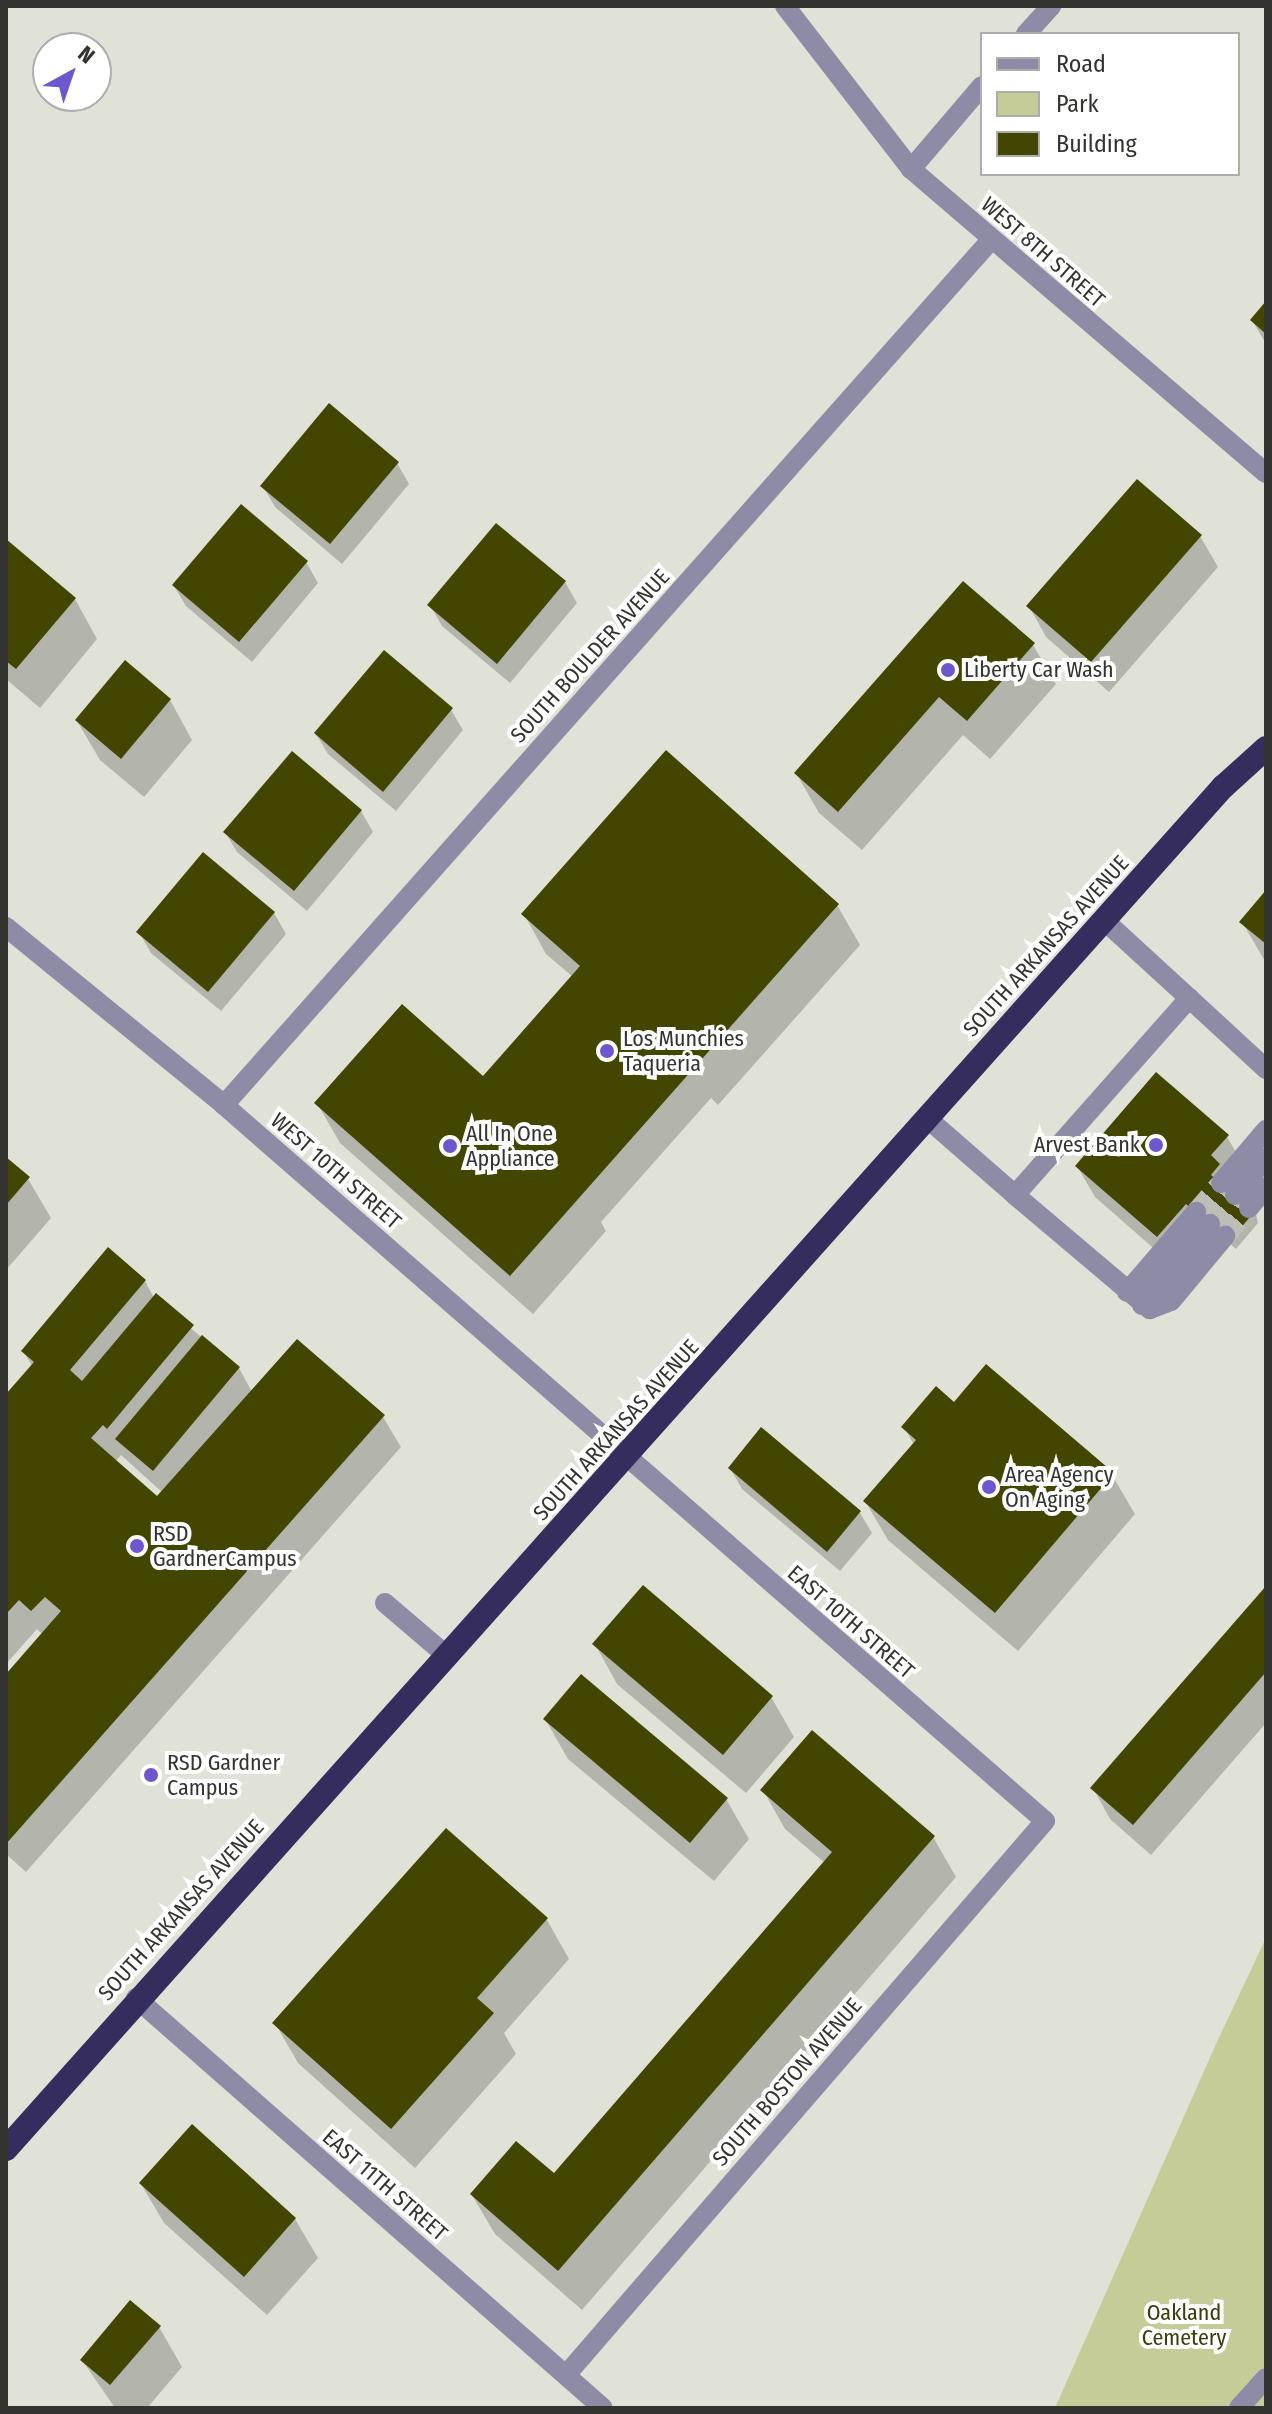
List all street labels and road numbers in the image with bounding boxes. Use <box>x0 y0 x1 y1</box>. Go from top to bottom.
street label: WEST 8TH STREET <box>976 191 1110 313</box>
street label: SOUTH BOULDER AVENUE <box>505 564 675 748</box>
street label: SOUTH ARKANSAS AVENUE <box>958 850 1134 1042</box>
street label: WEST 10TH STREET <box>266 1107 406 1235</box>
street label: SOUTH ARKANSAS AVENUE <box>528 1334 704 1526</box>
street label: EAST 10TH STREET <box>782 1560 920 1684</box>
street label: SOUTH ARKANSAS AVENUE <box>93 1814 269 2006</box>
street label: SOUTH BOSTON AVENUE <box>707 1993 867 2171</box>
street label: EAST 11TH STREET <box>317 2124 453 2246</box>

